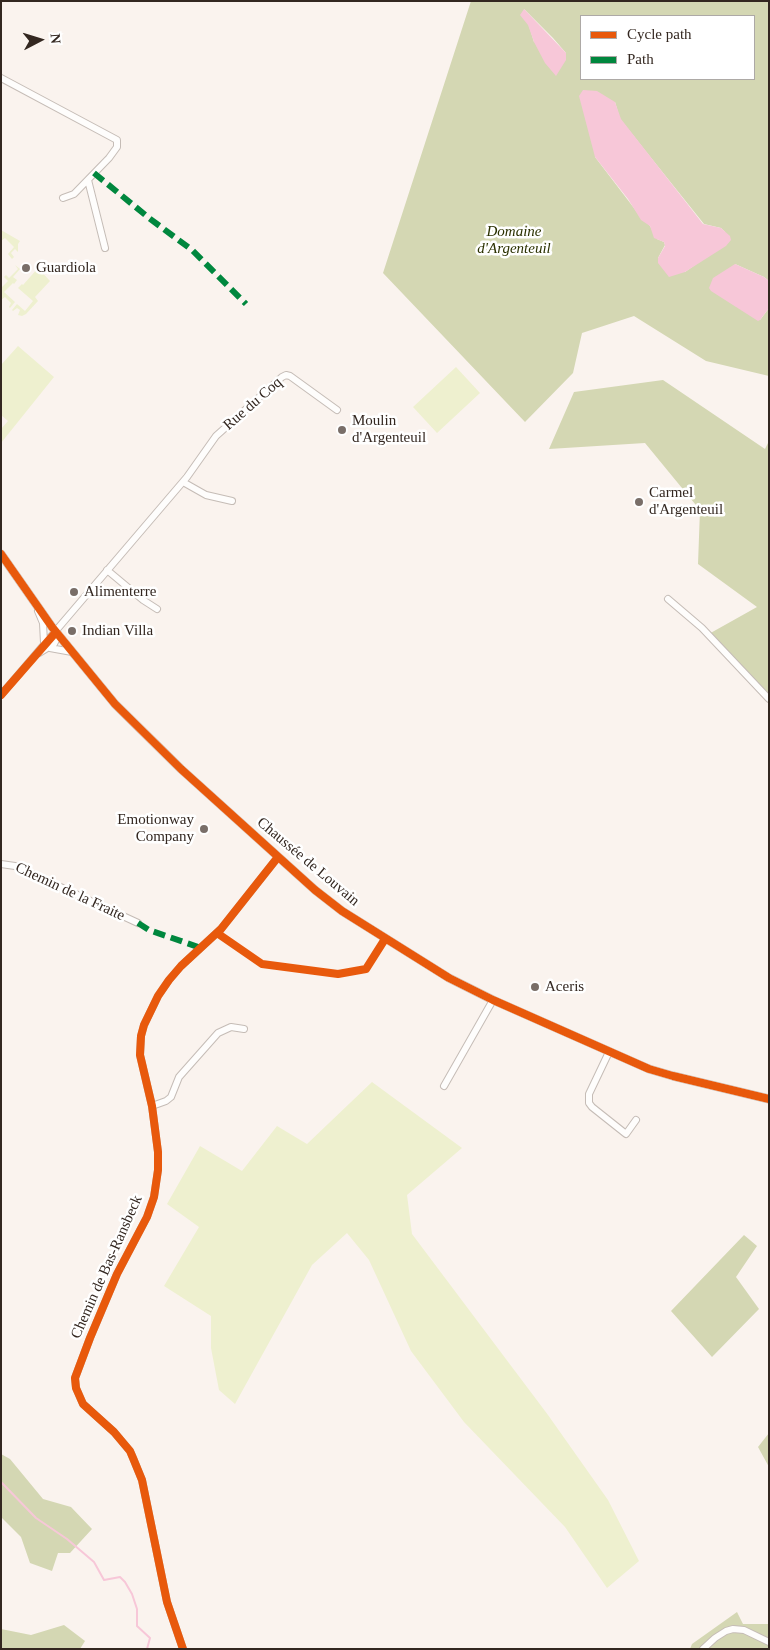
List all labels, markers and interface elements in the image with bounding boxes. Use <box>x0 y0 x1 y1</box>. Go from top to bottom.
north arrow <box>15 15 65 65</box>
legend <box>580 15 755 80</box>
text: Cycle path <box>627 26 692 42</box>
text: N <box>48 33 63 44</box>
text: Path <box>627 51 654 67</box>
park label: Domaine d'Argenteuil <box>477 223 551 258</box>
place label: Guardiola <box>36 259 96 277</box>
marker: Guardiola <box>20 262 32 274</box>
street label: Rue du Coq <box>220 374 286 434</box>
place label: Moulin d'Argenteuil <box>352 412 426 447</box>
marker: Moulin d'Argenteuil <box>336 424 348 436</box>
place label: Carmel d'Argenteuil <box>649 484 723 519</box>
marker: Carmel d'Argenteuil <box>633 496 645 508</box>
place label: Alimenterre <box>84 583 156 601</box>
marker: Alimenterre <box>68 586 80 598</box>
place label: Indian Villa <box>82 622 153 640</box>
marker: Indian Villa <box>66 625 78 637</box>
place label: Emotionway Company <box>117 811 194 846</box>
street label: Chaussée de Louvain <box>253 814 363 910</box>
marker: Emotionway Company <box>198 823 210 835</box>
street label: Chemin de la Fraite <box>12 859 128 925</box>
place label: Aceris <box>545 978 584 996</box>
marker: Aceris <box>529 981 541 993</box>
street label: Chemin de Bas-Ransbeck <box>67 1193 147 1341</box>

